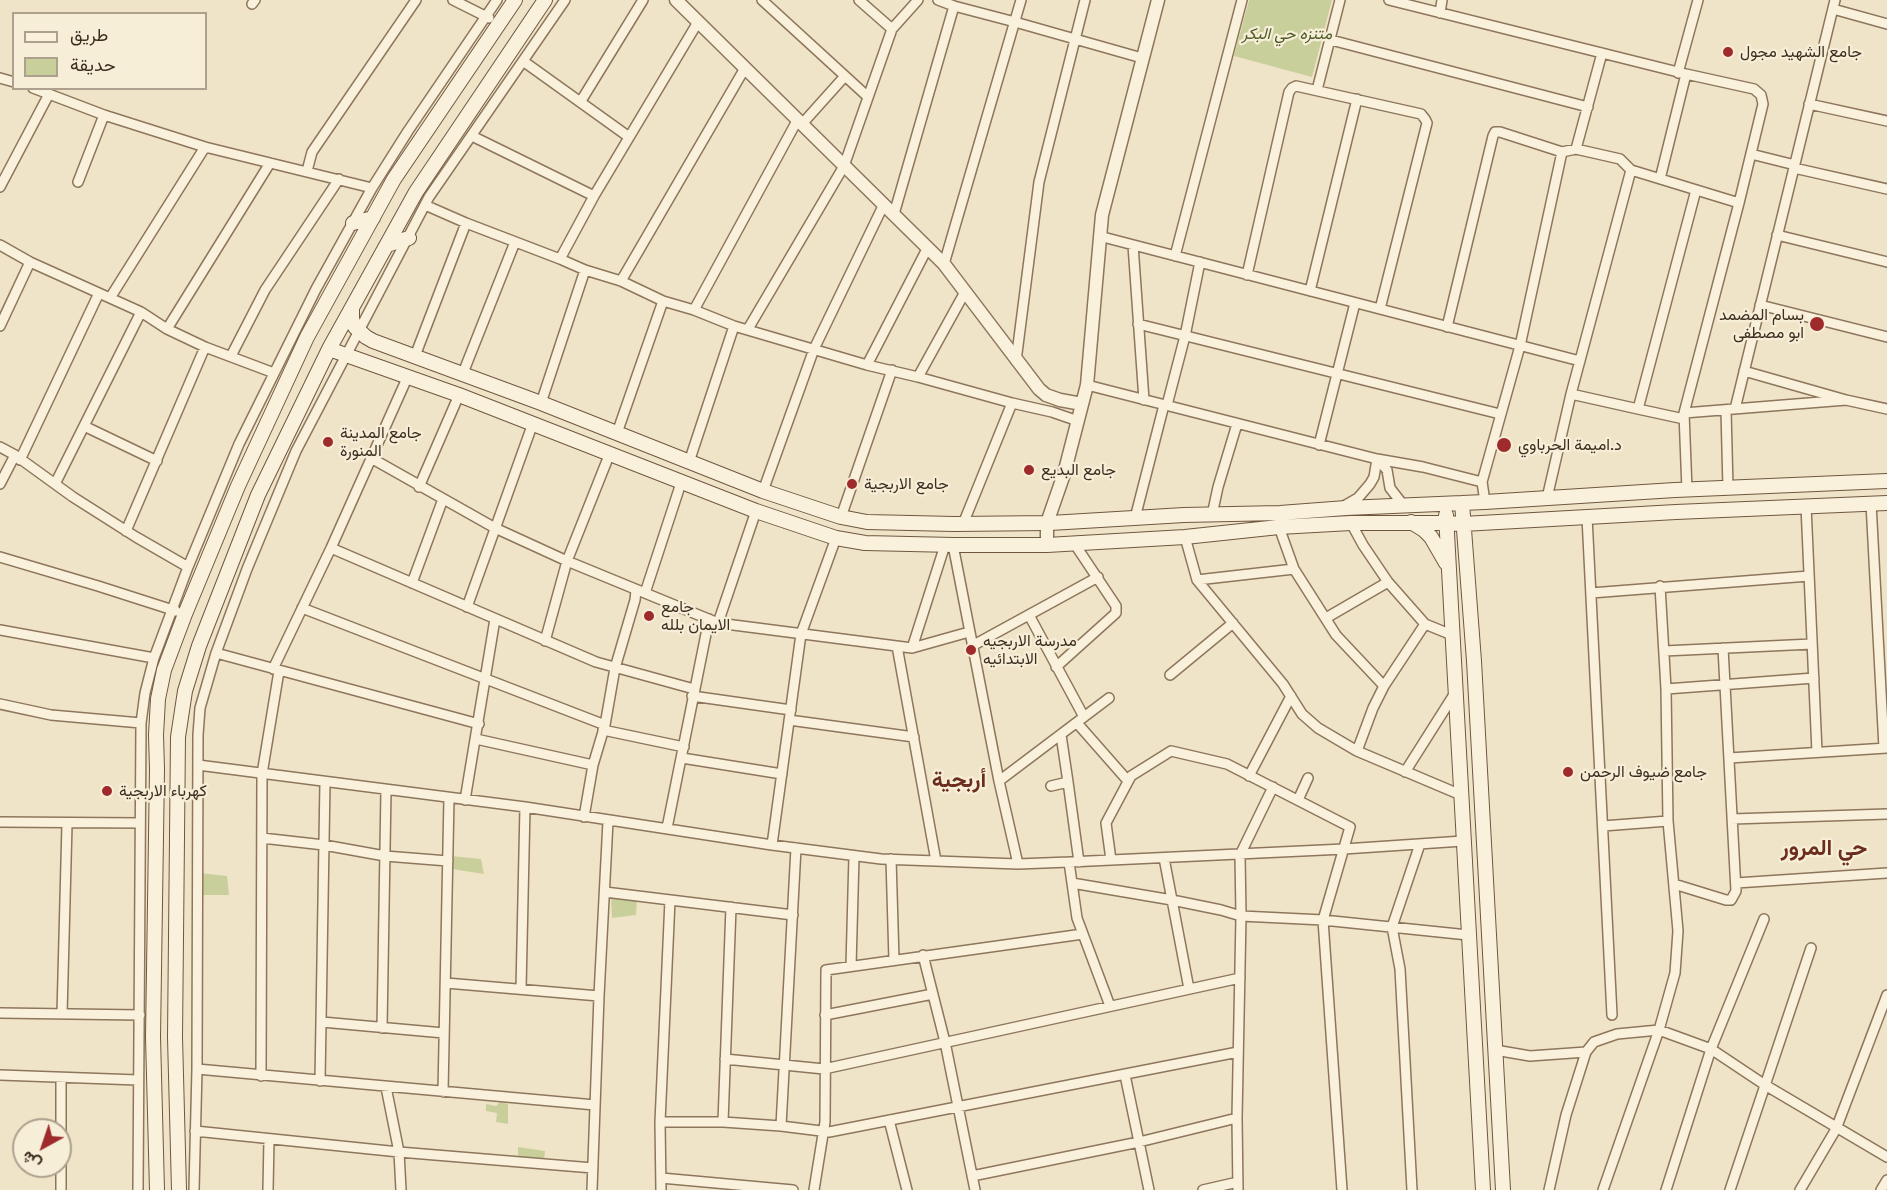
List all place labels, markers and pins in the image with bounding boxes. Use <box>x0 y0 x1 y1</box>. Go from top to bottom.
place label: جامع الشهيد مجول <box>1740 42 1862 62</box>
marker: جامع الشهيد مجول <box>1721 45 1735 59</box>
place label: بسام المضمد ابو مصطفى <box>1719 305 1804 343</box>
marker: بسام المضمد ابو مصطفى <box>1808 315 1826 333</box>
place label: جامع المدينة المنورة <box>340 423 422 461</box>
marker: جامع المدينة المنورة <box>321 435 335 449</box>
place label: د.اميمة الحرباوي <box>1518 435 1622 455</box>
marker: د.اميمة الحرباوي <box>1495 436 1513 454</box>
place label: جامع البديع <box>1041 460 1116 480</box>
marker: جامع البديع <box>1022 463 1036 477</box>
place label: جامع الاربجية <box>864 474 949 494</box>
marker: جامع الاربجية <box>845 477 859 491</box>
place label: جامع الايمان بلله <box>661 597 730 635</box>
marker: جامع الايمان بلله <box>642 609 656 623</box>
place label: مدرسة الاربجيه الابتدائيه <box>983 631 1077 669</box>
marker: مدرسة الاربجيه الابتدائيه <box>964 643 978 657</box>
place label: جامع ضيوف الرحمن <box>1580 762 1707 782</box>
marker: جامع ضيوف الرحمن <box>1561 765 1575 779</box>
place label: كهرباء الاربجية <box>119 781 207 801</box>
marker: كهرباء الاربجية <box>100 784 114 798</box>

